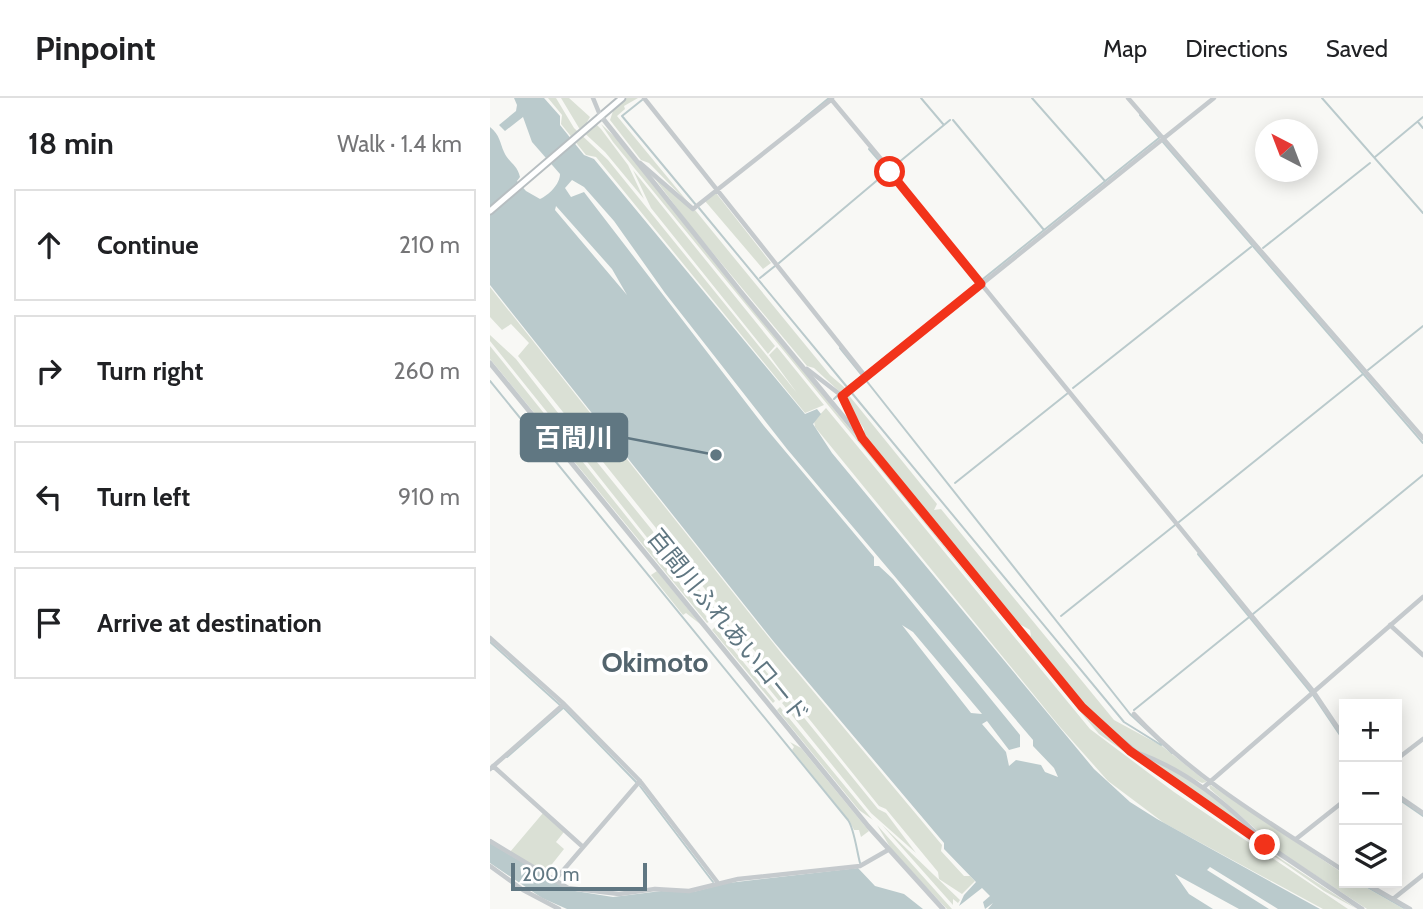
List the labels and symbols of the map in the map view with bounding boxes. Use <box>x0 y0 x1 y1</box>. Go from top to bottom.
north arrow <box>1255 119 1318 182</box>
route start <box>874 156 905 187</box>
callout: 百間川 <box>521 414 627 461</box>
text: 百間川 <box>535 422 613 454</box>
street label: 百間川ふれあいロード <box>642 523 815 728</box>
district label: Okimoto <box>601 645 709 679</box>
route end <box>1249 829 1280 860</box>
scale bar <box>511 860 648 892</box>

